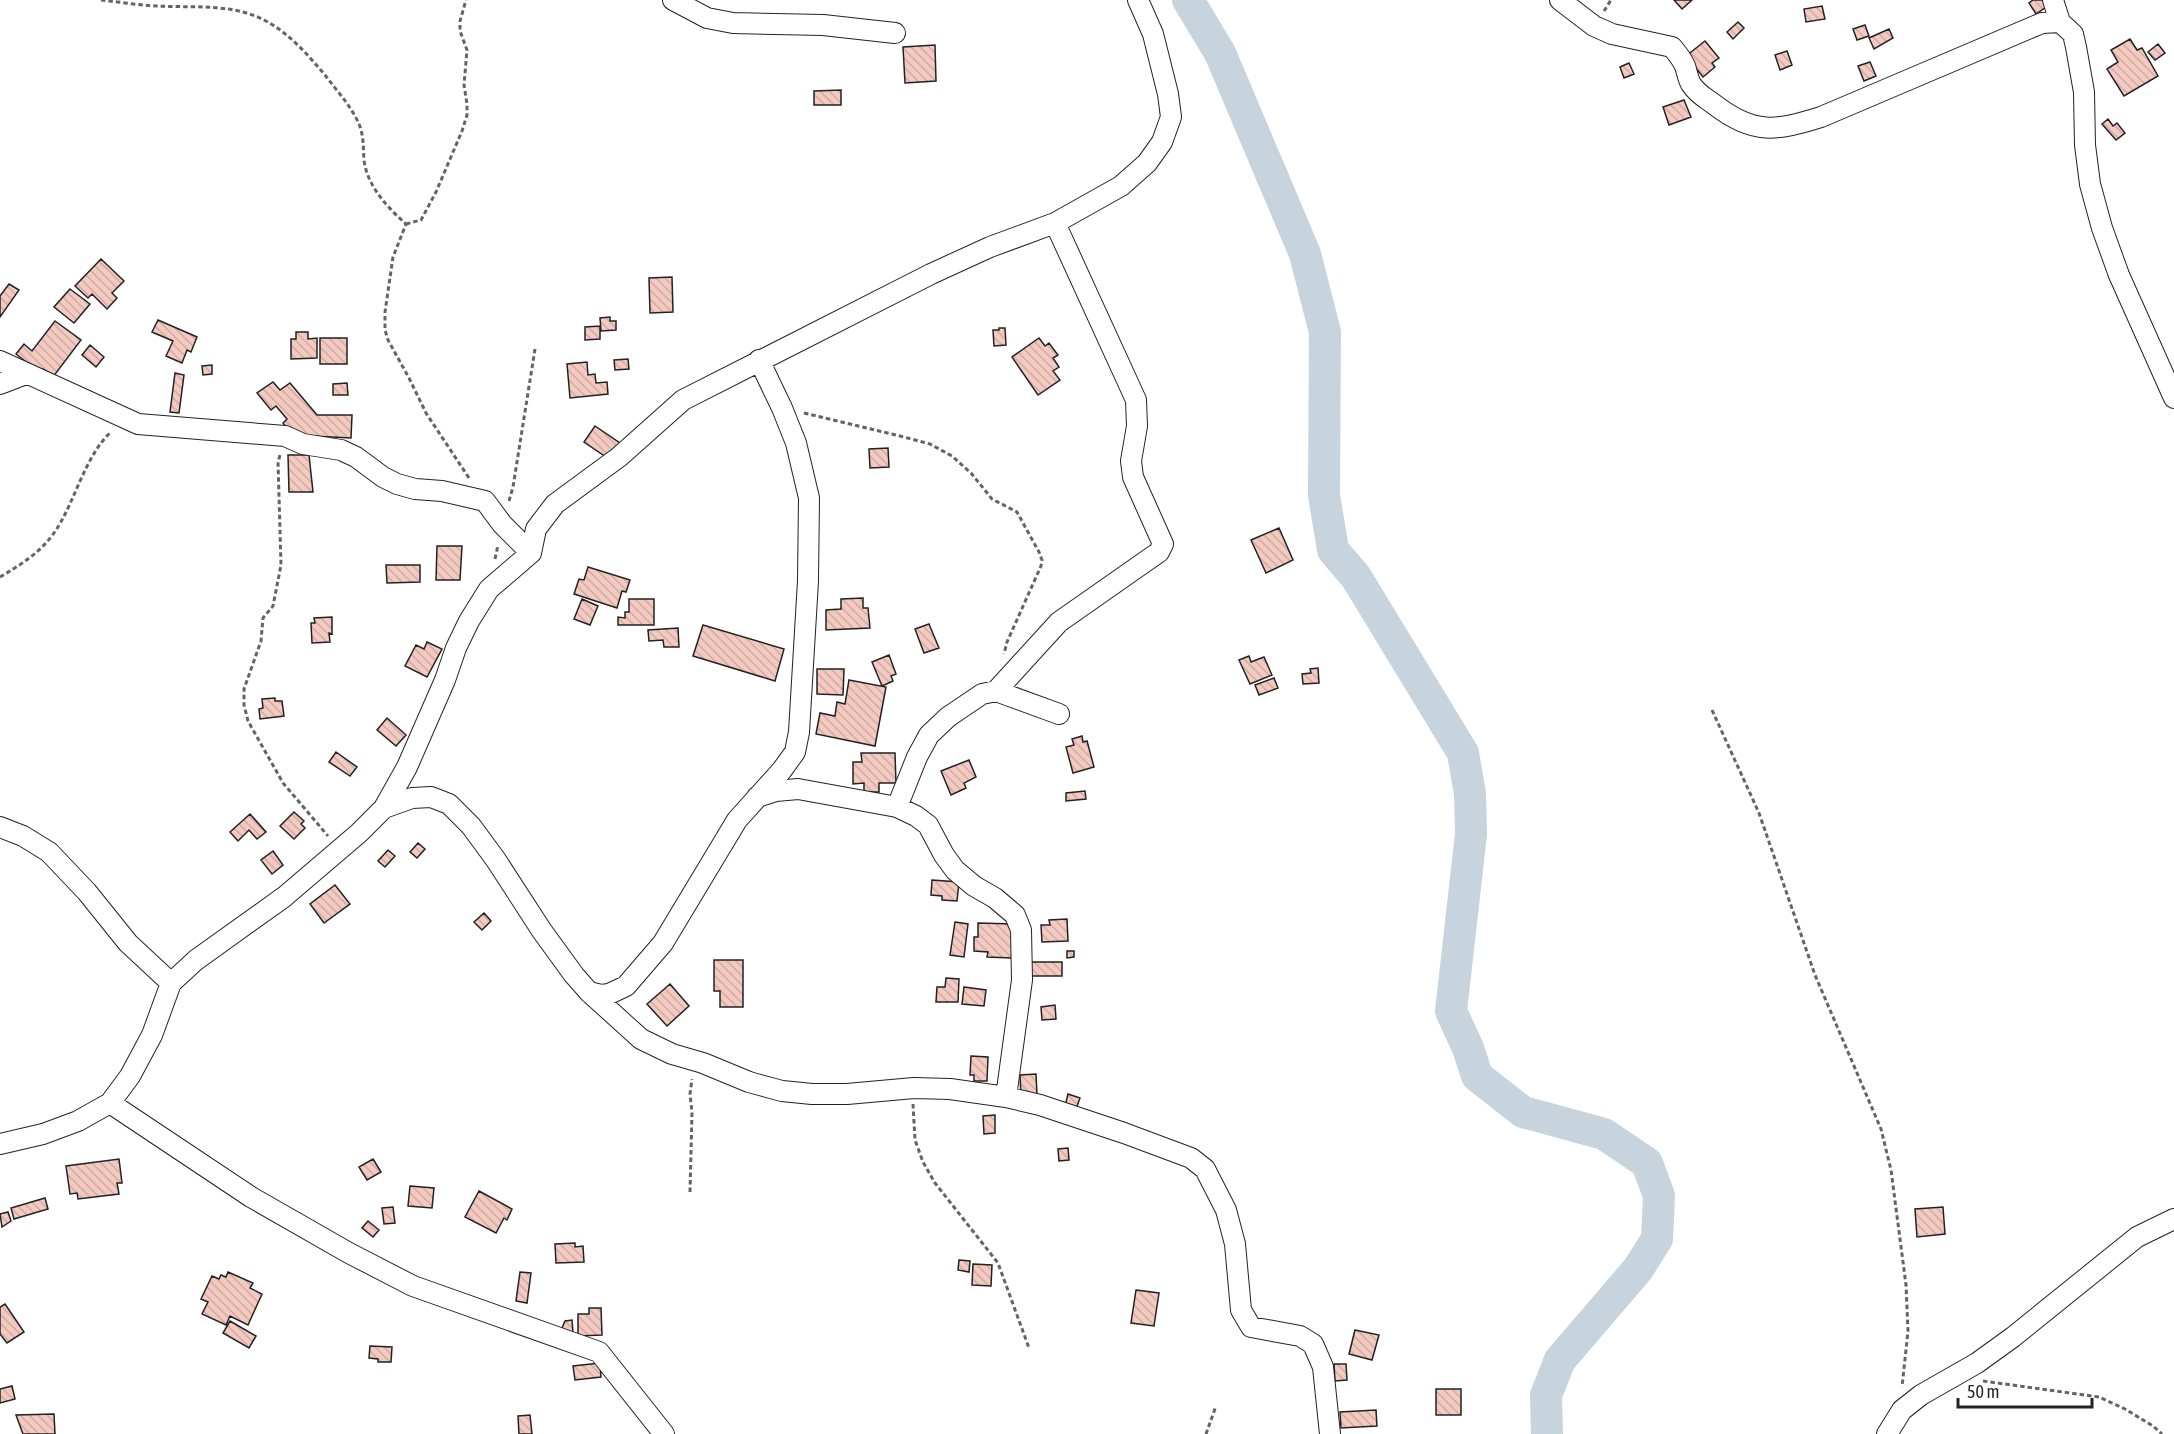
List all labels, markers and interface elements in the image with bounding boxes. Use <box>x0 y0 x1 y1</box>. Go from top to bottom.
scale bar <box>1958 1371 2092 1409</box>
text: 50 m <box>1967 1381 1999 1402</box>

